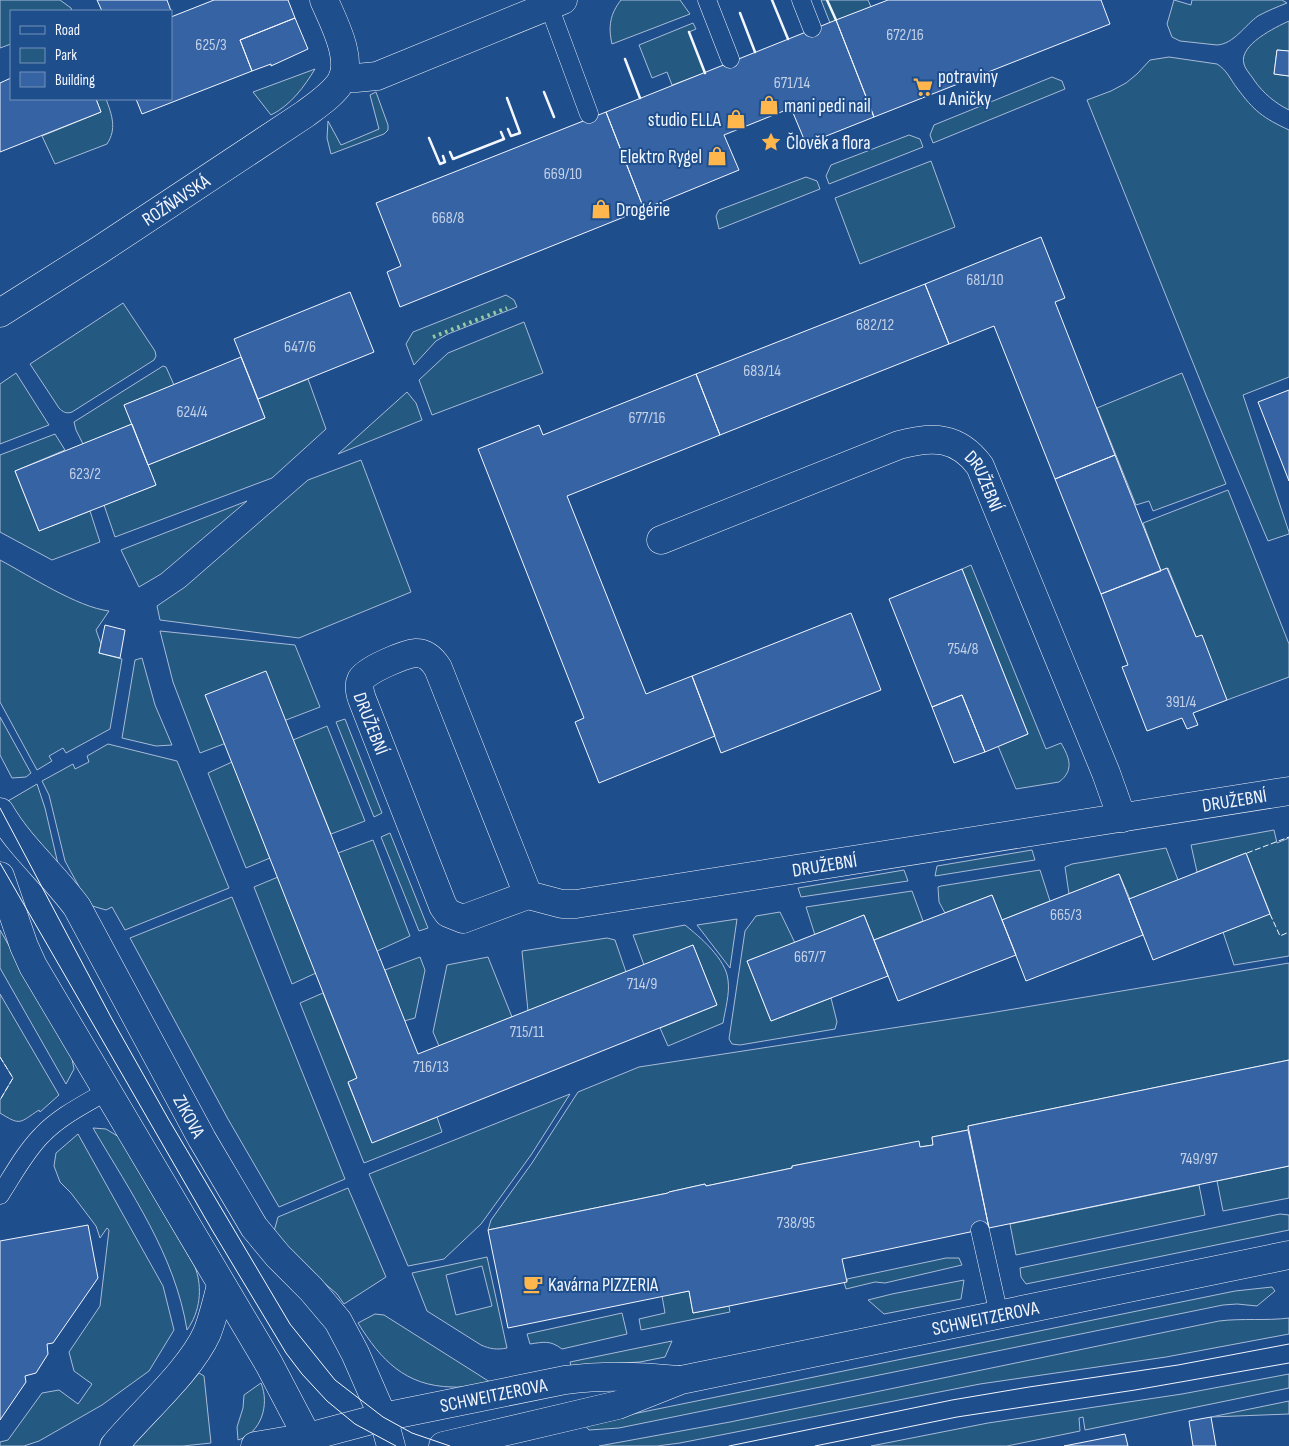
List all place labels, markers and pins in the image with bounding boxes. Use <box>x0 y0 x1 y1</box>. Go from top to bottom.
place label: potraviny u Aničky <box>938 66 999 111</box>
supermarket icon: potraviny u Aničky <box>912 76 934 98</box>
shop icon: mani pedi nail <box>758 94 780 116</box>
place label: mani pedi nail <box>784 95 871 118</box>
shop icon: studio ELLA <box>725 108 747 130</box>
place label: studio ELLA <box>648 109 722 132</box>
place icon: Člověk a flora <box>760 131 782 153</box>
place label: Člověk a flora <box>786 132 871 155</box>
shop icon: Elektro Rygel <box>706 145 728 167</box>
place label: Elektro Rygel <box>620 146 702 169</box>
shop icon: Drogérie <box>590 198 612 220</box>
place label: Drogérie <box>616 199 670 222</box>
cafe icon: Kavárna PIZZERIA <box>522 1273 544 1295</box>
place label: Kavárna PIZZERIA <box>548 1274 659 1297</box>

